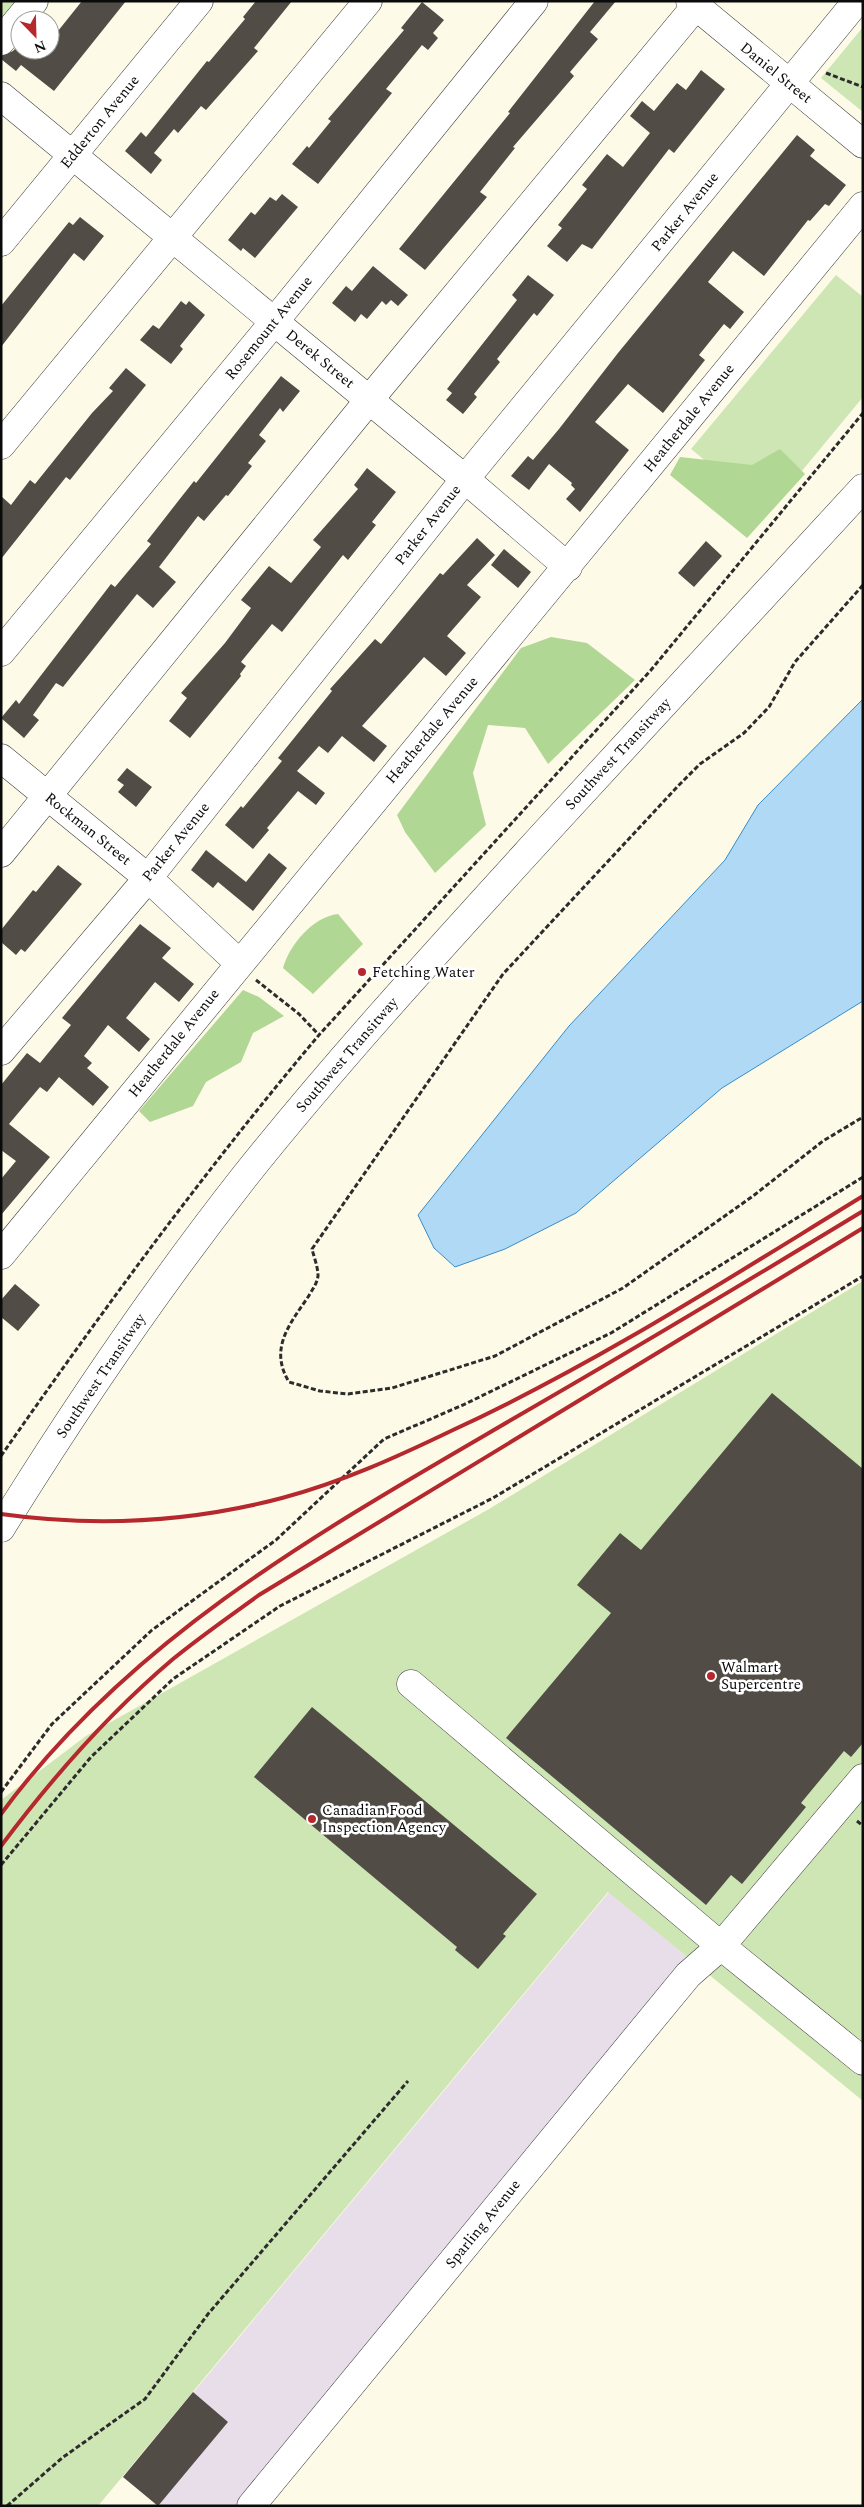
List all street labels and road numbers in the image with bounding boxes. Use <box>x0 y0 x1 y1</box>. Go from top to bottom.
street label: Daniel Street <box>735 37 817 109</box>
street label: Edderton Avenue <box>55 70 145 174</box>
street label: Parker Avenue <box>646 167 724 257</box>
street label: Rosemount Avenue <box>220 271 318 385</box>
street label: Derek Street <box>280 324 360 394</box>
street label: Heatherdale Avenue <box>638 358 740 478</box>
street label: Parker Avenue <box>389 480 467 570</box>
street label: Heatherdale Avenue <box>380 671 484 789</box>
street label: Southwest Transitway <box>560 692 677 815</box>
street label: Rockman Street <box>40 787 136 871</box>
street label: Parker Avenue <box>137 797 215 887</box>
street label: Heatherdale Avenue <box>123 983 225 1103</box>
street label: Southwest Transitway <box>290 991 404 1118</box>
street label: Southwest Transitway <box>50 1308 152 1443</box>
street label: Sparling Avenue <box>440 2174 526 2274</box>

